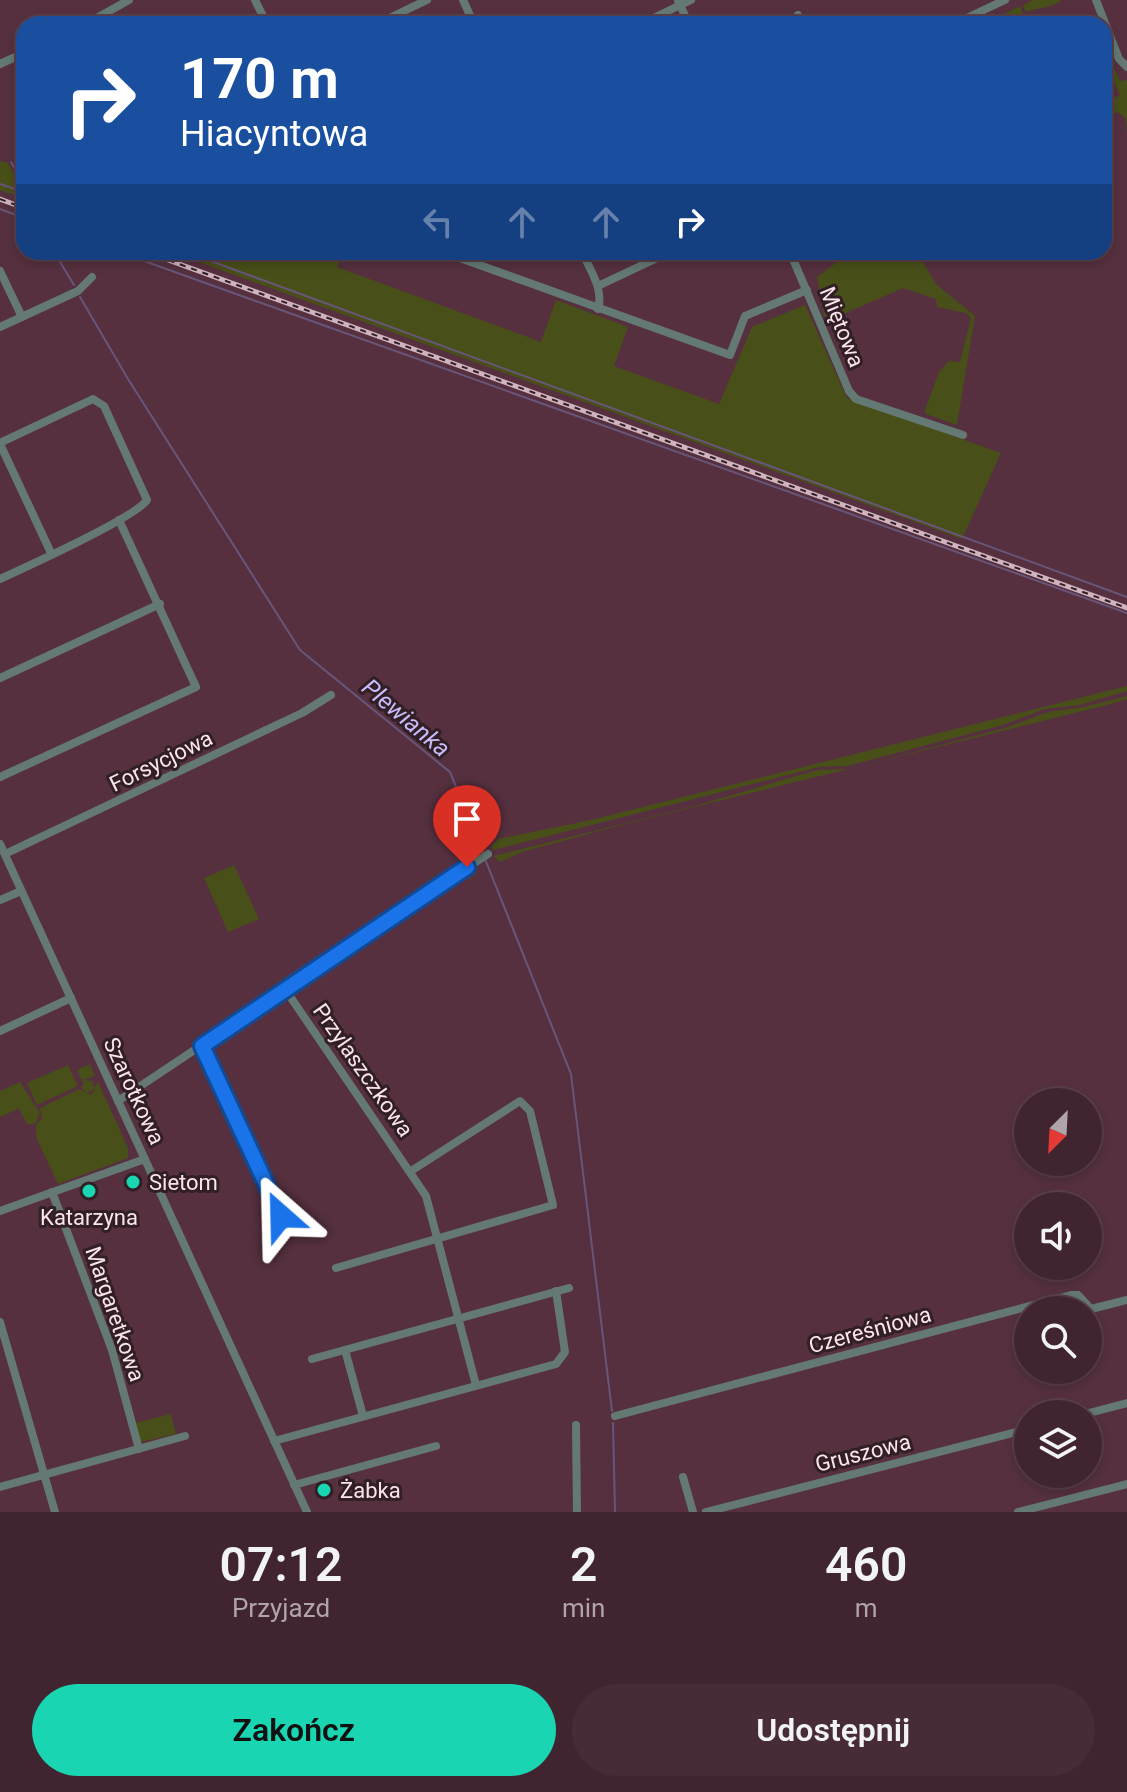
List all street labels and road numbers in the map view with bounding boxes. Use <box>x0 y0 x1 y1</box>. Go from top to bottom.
street label: Miętowa <box>815 283 869 371</box>
street label: Forsycjowa <box>105 725 217 797</box>
street label: Przylaszczkowa <box>308 999 418 1141</box>
street label: Szarotkowa <box>98 1034 170 1148</box>
street label: Margaretkowa <box>80 1243 150 1385</box>
street label: Czereśniowa <box>806 1302 934 1358</box>
street label: Gruszowa <box>813 1429 913 1477</box>

